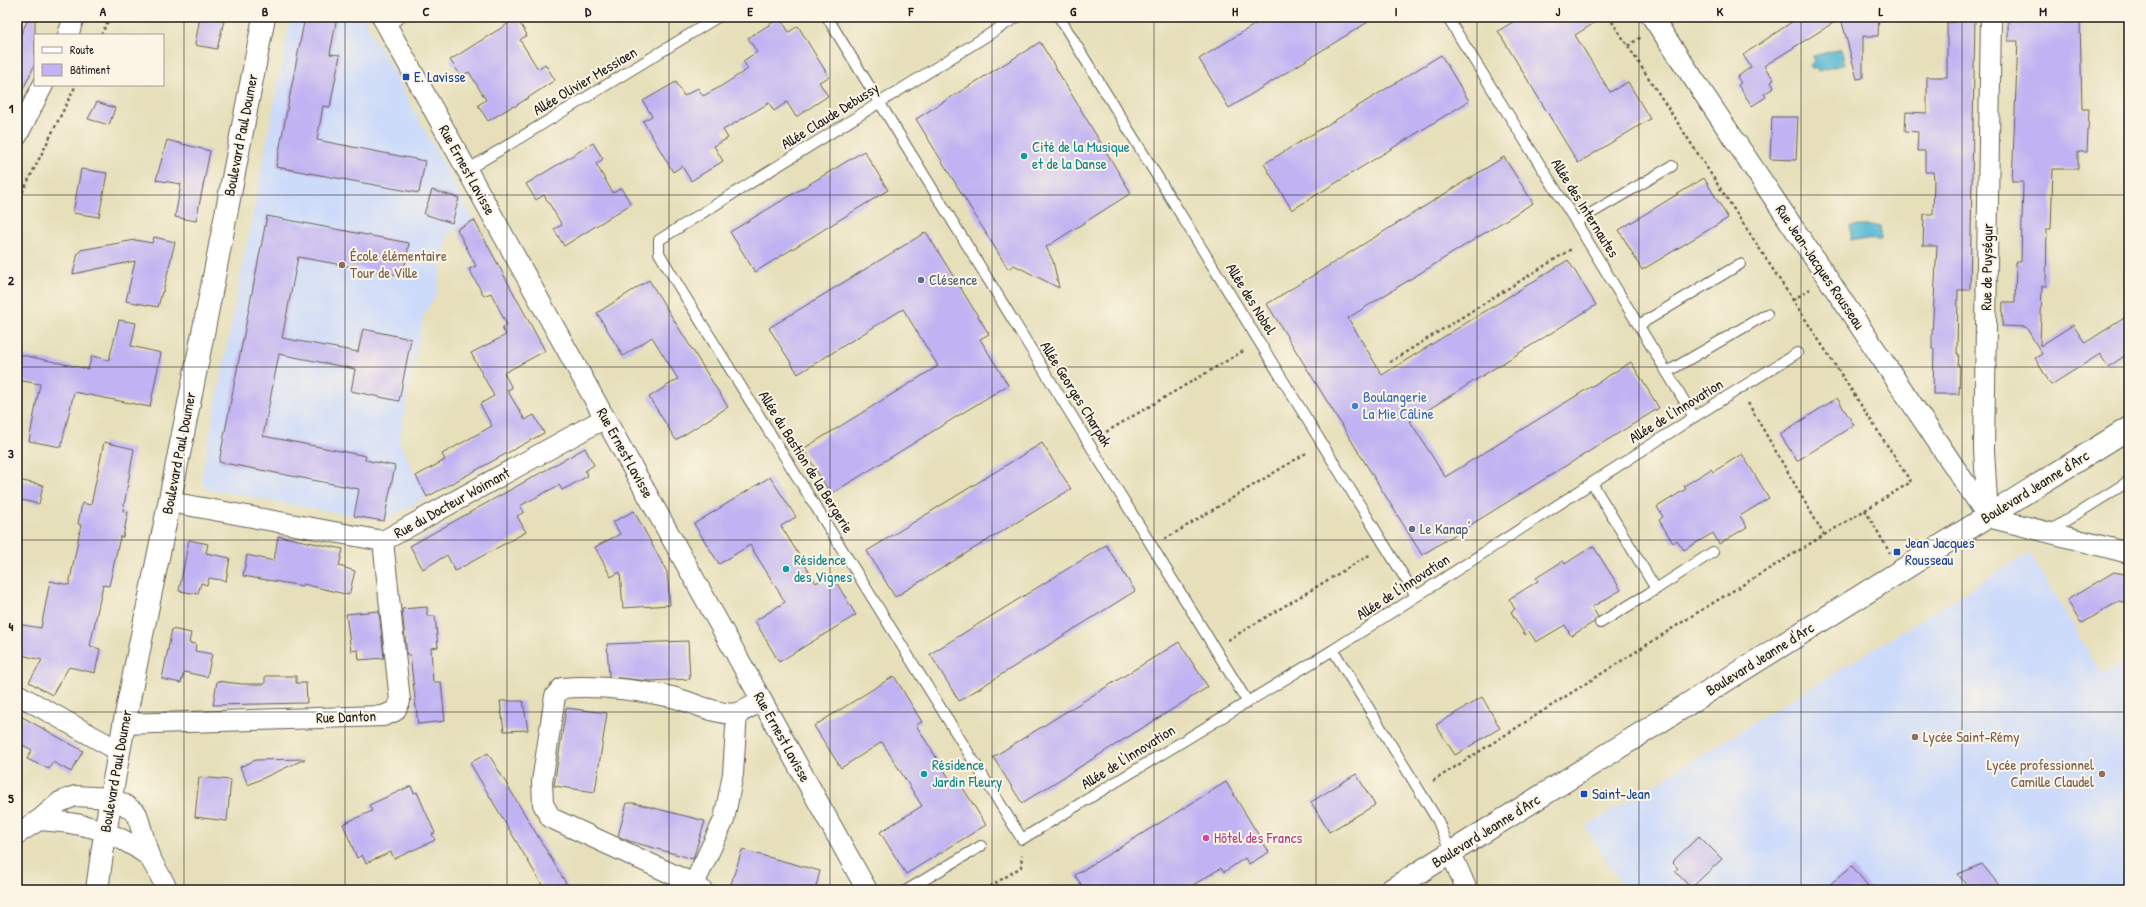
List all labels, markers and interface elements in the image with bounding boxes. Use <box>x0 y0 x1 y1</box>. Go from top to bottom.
text: A <box>100 2 107 20</box>
text: B <box>262 2 269 20</box>
text: C <box>422 2 430 20</box>
text: D <box>585 2 592 20</box>
text: E <box>747 2 753 20</box>
text: F <box>908 2 915 20</box>
text: G <box>1070 2 1077 20</box>
text: H <box>1232 2 1238 20</box>
text: I <box>1394 2 1398 20</box>
text: J <box>1556 2 1561 20</box>
text: K <box>1717 2 1724 20</box>
text: L <box>1879 2 1884 20</box>
text: M <box>2039 2 2047 20</box>
legend <box>34 34 164 86</box>
text: Route <box>70 41 94 58</box>
street label: Allée Olivier Messiaen <box>529 41 641 120</box>
text: Bâtiment <box>70 61 111 78</box>
place label: E. Lavisse <box>414 66 466 87</box>
street label: Boulevard Paul Doumer <box>218 72 263 198</box>
marker: E. Lavisse <box>401 72 411 82</box>
street label: Allée Claude Debussy <box>777 77 883 154</box>
text: 1 <box>9 99 14 117</box>
street label: Rue Ernest Lavisse <box>434 121 501 219</box>
place label: Cité de la Musique et de la Danse <box>1032 136 1130 174</box>
marker: Cité de la Musique et de la Danse <box>1019 151 1029 161</box>
street label: Allée des Internautes <box>1547 154 1624 261</box>
street label: Rue Jean-Jacques Rousseau <box>1771 200 1870 333</box>
street label: Rue de Puységur <box>1975 223 1998 311</box>
place label: École élémentaire Tour de Ville <box>350 245 447 283</box>
street label: Allée des Nobel <box>1221 259 1282 338</box>
marker: École élémentaire Tour de Ville <box>337 260 347 270</box>
place label: Clésence <box>929 269 978 290</box>
text: 2 <box>8 271 15 289</box>
marker: Clésence <box>916 275 926 285</box>
street label: Allée Georges Charpak <box>1036 337 1117 451</box>
street label: Allée de l'Innovation <box>1625 373 1727 448</box>
place label: Boulangerie La Mie Câline <box>1363 386 1434 424</box>
street label: Allée du Bastion de la Bergerie <box>754 387 859 537</box>
street label: Boulevard Paul Doumer <box>156 390 201 516</box>
marker: Boulangerie La Mie Câline <box>1350 401 1360 411</box>
street label: Rue Ernest Lavisse <box>592 404 659 502</box>
text: 3 <box>8 444 14 462</box>
street label: Boulevard Jeanne d'Arc <box>1977 445 2093 528</box>
street label: Rue du Docteur Woimant <box>390 462 514 543</box>
place label: Le Kanap' <box>1420 518 1470 539</box>
marker: Le Kanap' <box>1407 524 1417 534</box>
place label: Jean Jacques Rousseau <box>1905 532 1975 570</box>
marker: Jean Jacques Rousseau <box>1892 547 1902 557</box>
street label: Allée de l'Innovation <box>1352 548 1454 625</box>
place label: Résidence des Vignes <box>794 549 852 587</box>
marker: Résidence des Vignes <box>781 564 791 574</box>
text: 4 <box>9 617 14 635</box>
street label: Boulevard Jeanne d'Arc <box>1702 617 1818 700</box>
street label: Rue Ernest Lavisse <box>749 688 816 786</box>
street label: Rue Danton <box>316 705 377 728</box>
street label: Boulevard Paul Doumer <box>94 708 137 834</box>
street label: Allée de l'Innovation <box>1077 719 1179 794</box>
place label: Lycée Saint-Rémy <box>1923 726 2020 747</box>
marker: Lycée Saint-Rémy <box>1910 732 1920 742</box>
place label: Résidence Jardin Fleury <box>932 754 1002 792</box>
place label: Lycée professionnel Camille Claudel <box>1987 754 2094 792</box>
marker: Résidence Jardin Fleury <box>919 769 929 779</box>
marker: Lycée professionnel Camille Claudel <box>2097 769 2107 779</box>
place label: Saint-Jean <box>1592 783 1651 804</box>
text: 5 <box>8 789 14 807</box>
street label: Boulevard Jeanne d'Arc <box>1428 789 1544 872</box>
marker: Saint-Jean <box>1579 789 1589 799</box>
place label: Hôtel des Francs <box>1214 827 1303 848</box>
marker: Hôtel des Francs <box>1201 833 1211 843</box>

